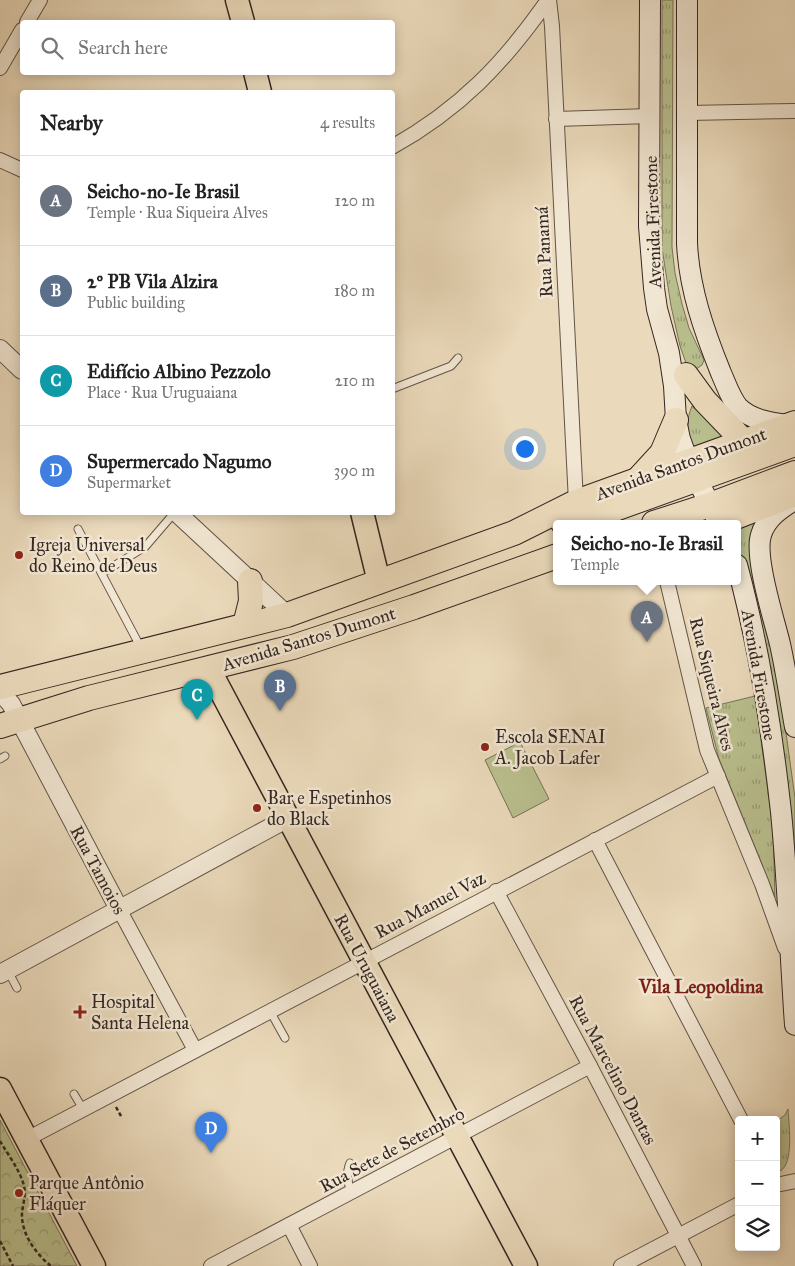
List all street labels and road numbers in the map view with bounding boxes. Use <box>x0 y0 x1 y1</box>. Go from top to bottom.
street label: Avenida Firestone <box>640 155 666 290</box>
street label: Rua Panamá <box>531 205 557 298</box>
street label: Avenida Santos Dumont <box>592 423 770 505</box>
street label: Avenida Santos Dumont <box>219 602 399 676</box>
street label: Avenida Firestone <box>736 607 781 742</box>
street label: Rua Siqueira Alves <box>684 615 739 753</box>
street label: Rua Tamoios <box>65 822 131 918</box>
street label: Rua Manuel Vaz <box>371 867 489 943</box>
street label: Rua Uruguaiana <box>328 910 405 1027</box>
street label: Rua Marcelino Dantas <box>564 991 662 1149</box>
street label: Rua Sete de Setembro <box>316 1103 468 1197</box>

